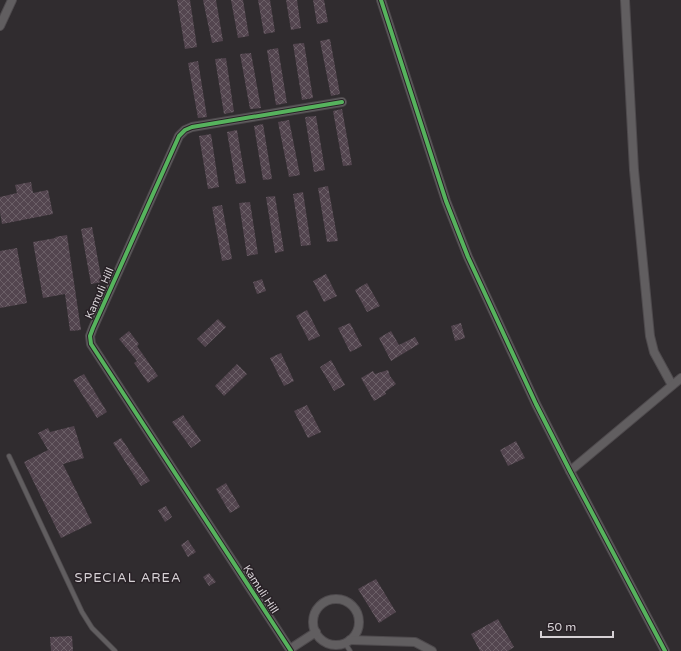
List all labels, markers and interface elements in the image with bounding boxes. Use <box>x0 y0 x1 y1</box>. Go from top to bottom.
street label: Kamuli Hill <box>82 265 117 321</box>
street label: Kamuli Hill <box>240 563 281 616</box>
district label: SPECIAL AREA <box>74 570 182 586</box>
scale bar <box>541 613 613 639</box>
text: 50 m <box>547 620 576 634</box>

